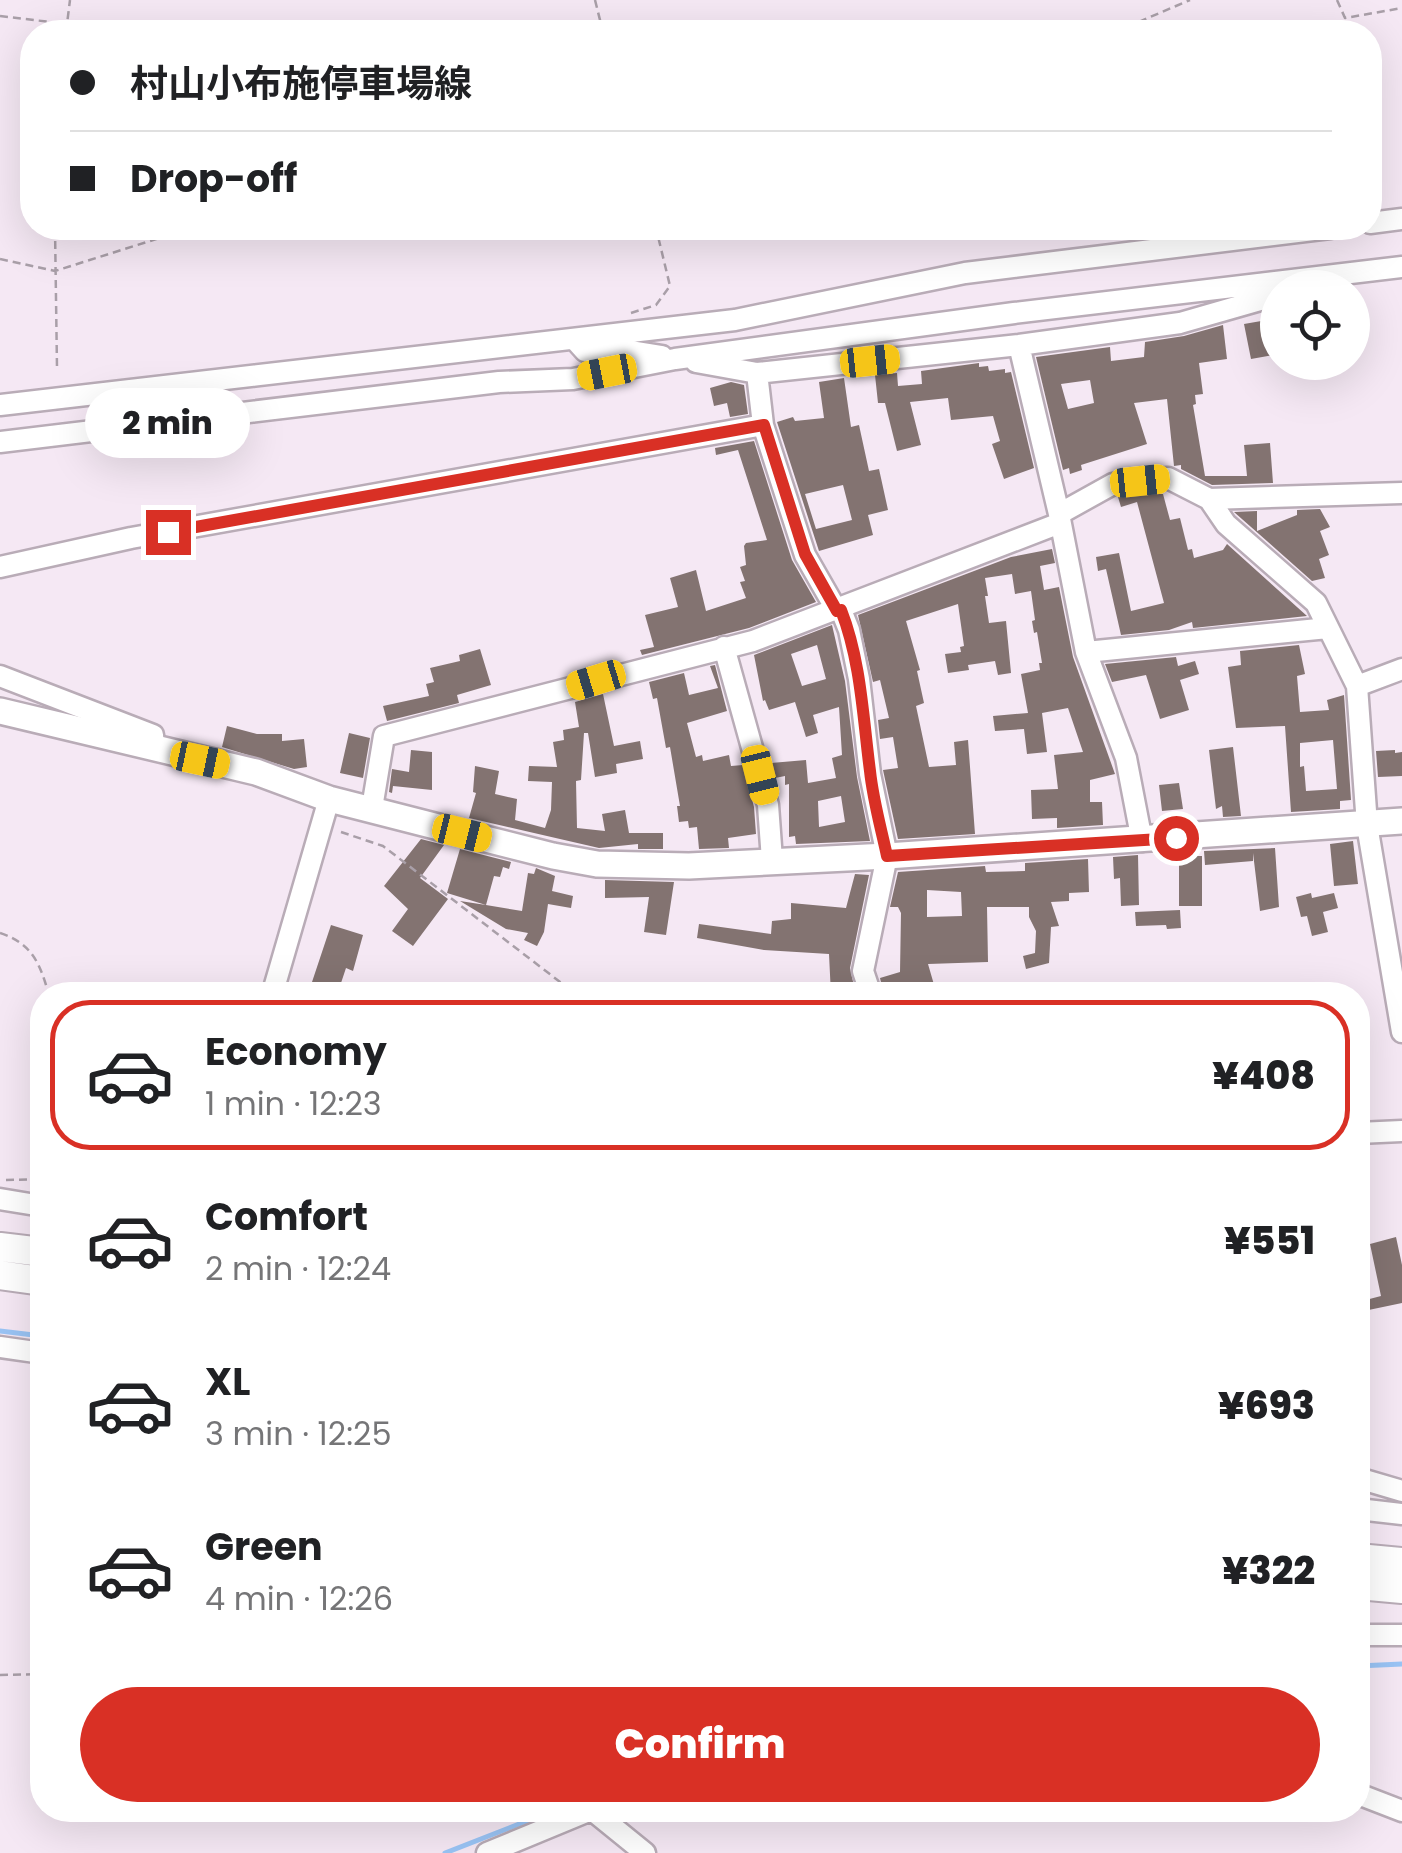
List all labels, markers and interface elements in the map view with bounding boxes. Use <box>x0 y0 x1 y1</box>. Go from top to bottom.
text: 村山小布施停車場線 <box>130 57 472 110</box>
text: Drop-off <box>130 152 298 205</box>
map controls <box>1260 270 1370 380</box>
button: locate <box>1260 270 1370 380</box>
car <box>839 343 901 379</box>
car <box>575 352 639 392</box>
callout: 2 min <box>86 387 250 457</box>
text: 2 min <box>122 400 213 445</box>
car <box>1109 463 1171 499</box>
route end <box>146 510 191 555</box>
car <box>563 657 629 703</box>
car <box>168 739 232 781</box>
car <box>738 742 782 808</box>
car <box>429 811 495 855</box>
route start <box>1154 816 1199 861</box>
text: Economy <box>205 1025 387 1078</box>
icon: car <box>85 1030 175 1120</box>
text: ¥408 <box>1212 1049 1315 1102</box>
text: 1 min · 12:23 <box>205 1081 382 1126</box>
text: Comfort <box>205 1190 368 1243</box>
icon: car <box>85 1195 175 1285</box>
text: ¥551 <box>1224 1214 1315 1267</box>
text: 2 min · 12:24 <box>205 1246 391 1291</box>
text: XL <box>205 1355 250 1408</box>
icon: car <box>85 1360 175 1450</box>
text: ¥693 <box>1218 1379 1315 1432</box>
text: 3 min · 12:25 <box>205 1411 392 1456</box>
text: Green <box>205 1520 323 1573</box>
icon: car <box>85 1525 175 1615</box>
text: ¥322 <box>1222 1544 1315 1597</box>
text: 4 min · 12:26 <box>205 1576 393 1621</box>
button: Confirm <box>80 1687 1320 1802</box>

